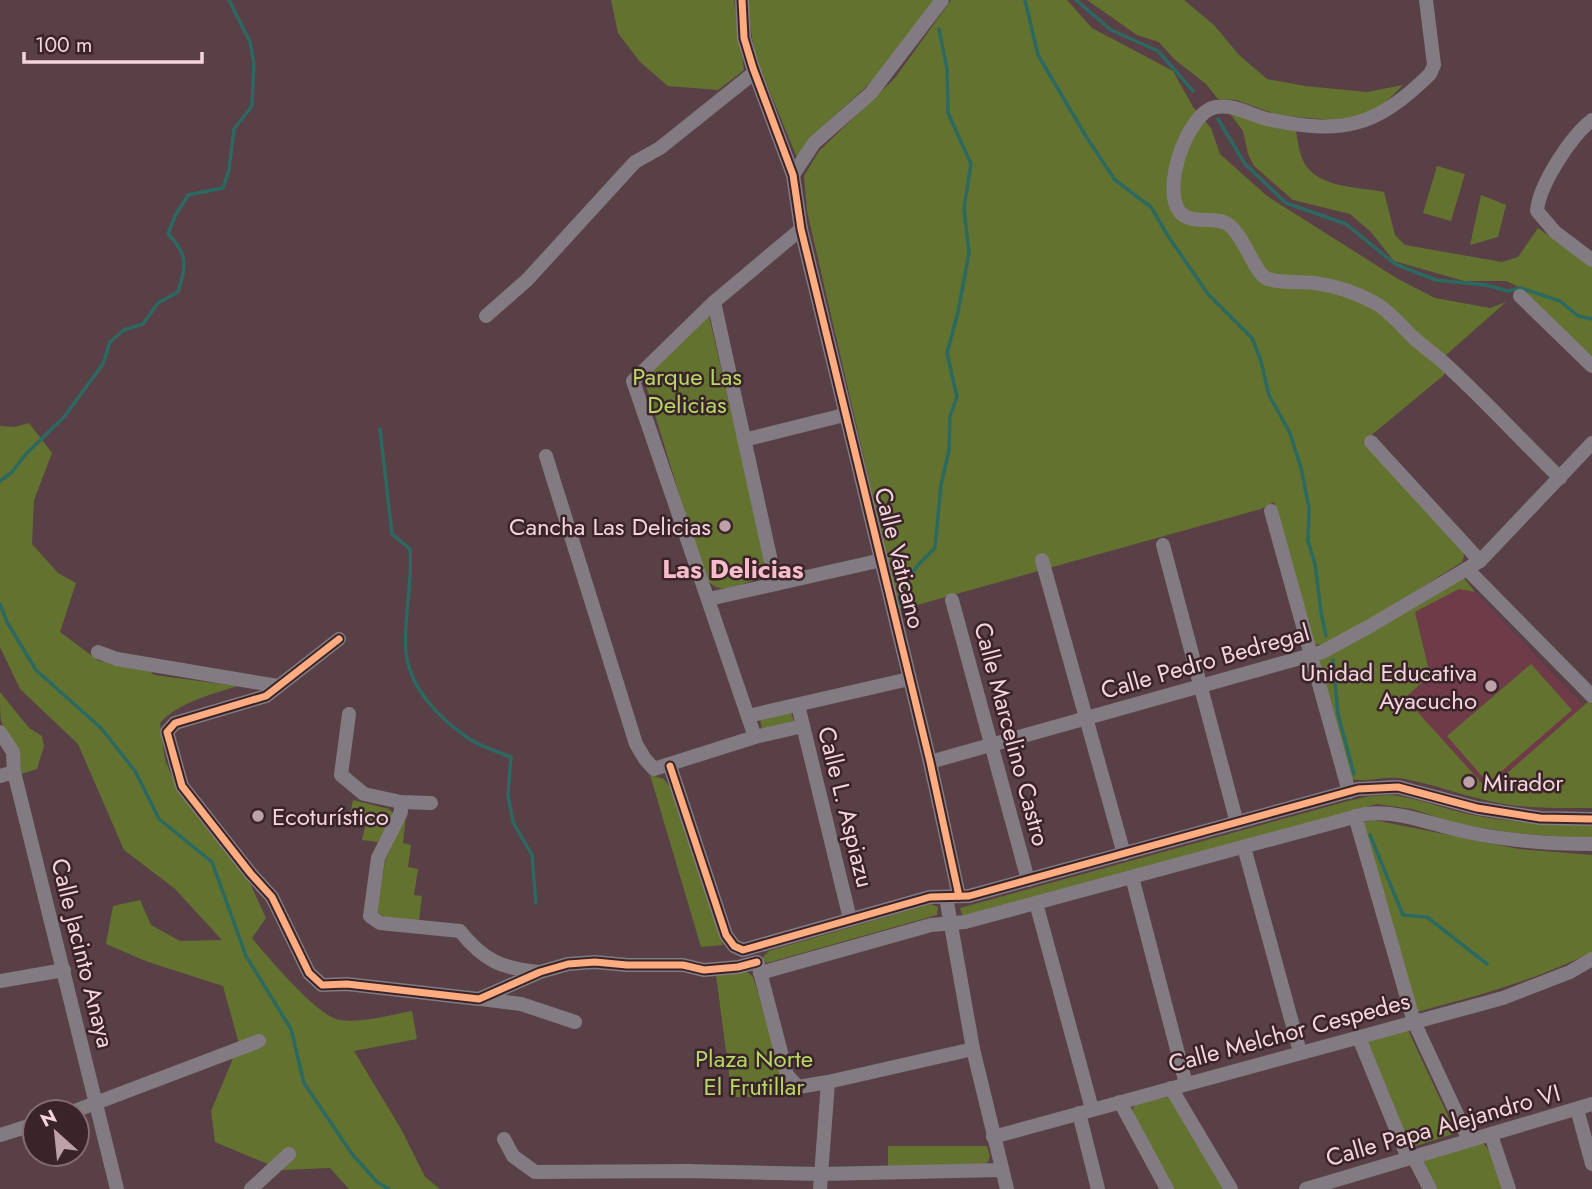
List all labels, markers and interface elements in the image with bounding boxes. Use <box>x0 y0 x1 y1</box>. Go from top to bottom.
scale bar <box>24 21 203 65</box>
text: 100 m <box>35 30 92 60</box>
park label: Parque Las Delicias <box>632 359 742 422</box>
street label: Calle Vaticano <box>866 484 934 632</box>
place label: Cancha Las Delicias <box>509 509 711 544</box>
marker: Cancha Las Delicias <box>717 518 733 534</box>
district label: Las Delicias <box>662 550 804 588</box>
street label: Calle Pedro Bedregal <box>1097 614 1313 708</box>
street label: Calle Marcelino Castro <box>965 618 1059 850</box>
place label: Unidad Educativa Ayacucho <box>1300 655 1477 718</box>
marker: Unidad Educativa Ayacucho <box>1483 678 1499 694</box>
street label: Calle L. Aspiazu <box>809 723 883 891</box>
place label: Mirador <box>1483 765 1564 800</box>
marker: Mirador <box>1461 774 1477 790</box>
place label: Ecoturístico <box>272 799 389 834</box>
marker: Ecoturístico <box>250 808 266 824</box>
street label: Calle Jacinto Anaya <box>43 855 123 1051</box>
street label: Calle Melchor Cespedes <box>1164 983 1414 1081</box>
park label: Plaza Norte El Frutillar <box>695 1041 813 1104</box>
street label: Calle Papa Alejandro VI <box>1322 1075 1564 1175</box>
north arrow <box>21 1098 91 1168</box>
text: N <box>36 1103 61 1134</box>

